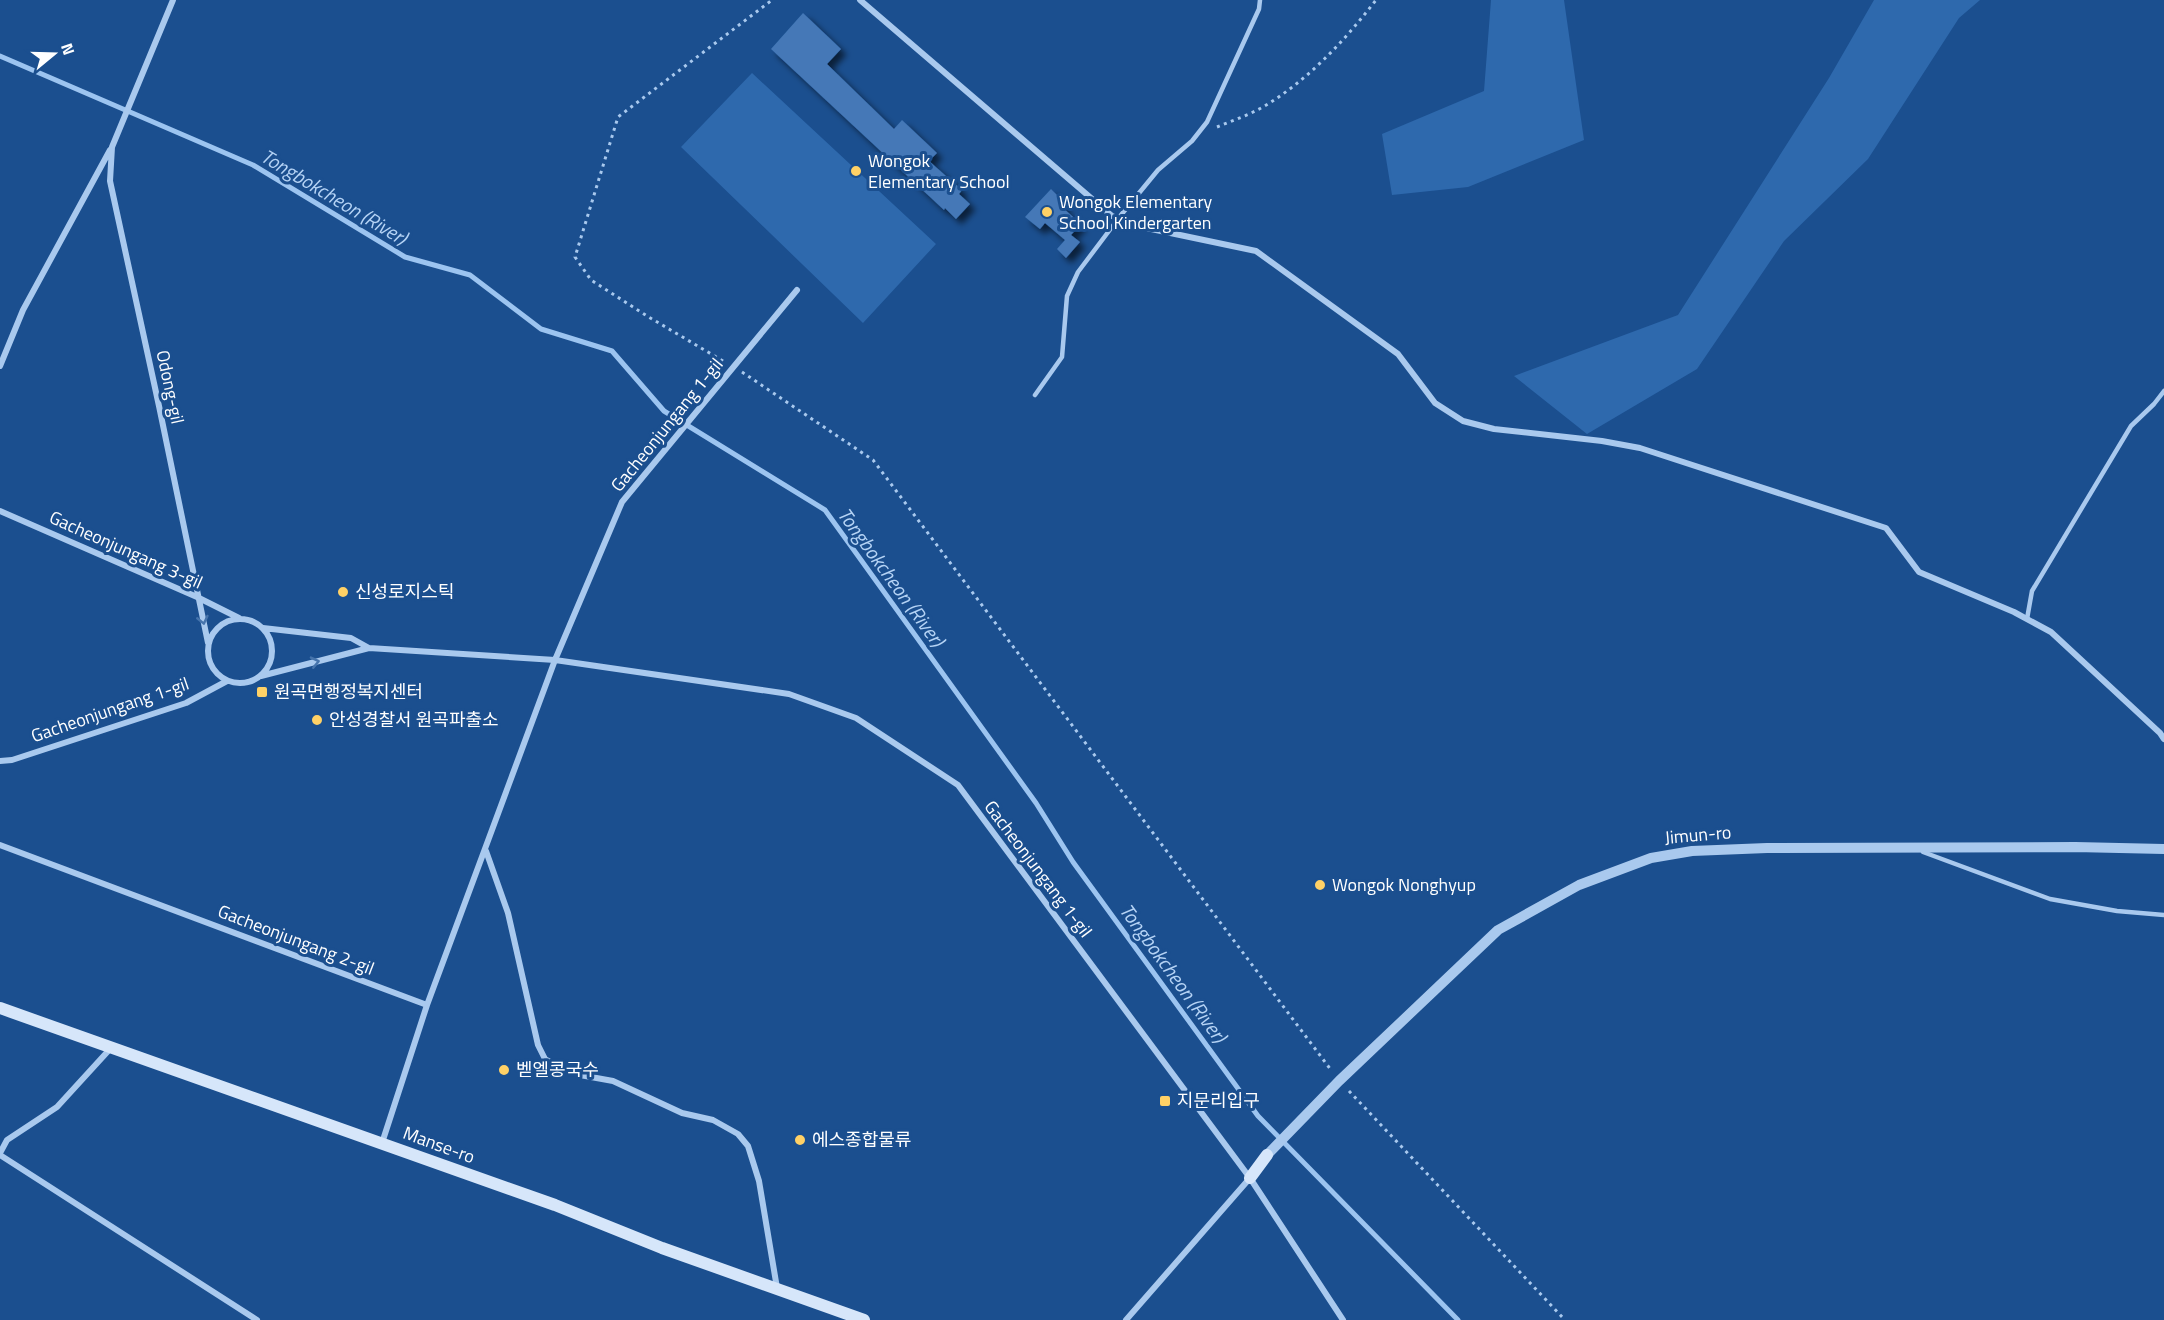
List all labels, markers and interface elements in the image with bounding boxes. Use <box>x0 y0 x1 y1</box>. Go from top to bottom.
north arrow <box>24 24 84 84</box>
text: N <box>55 40 81 58</box>
water label: Tongbokcheon (River) <box>255 141 414 253</box>
place label: Wongok Elementary School <box>868 147 1010 195</box>
marker: Wongok Elementary School <box>849 164 863 178</box>
place label: Wongok Elementary School Kindergarten <box>1059 188 1213 236</box>
marker: Wongok Elementary School Kindergarten <box>1040 205 1054 219</box>
street label: Odong-gil <box>150 347 191 426</box>
street label: Gacheonjungang 1-gil <box>604 352 729 497</box>
water label: Tongbokcheon (River) <box>830 501 953 654</box>
street label: Gacheonjungang 3-gil <box>45 504 207 596</box>
place label: 신성로지스틱 <box>355 578 454 605</box>
marker: 신성로지스틱 <box>336 585 350 599</box>
one-way arrow <box>195 615 208 625</box>
one-way arrow <box>310 657 320 670</box>
street label: Gacheonjungang 1-gil <box>27 670 192 749</box>
place label: 원곡면행정복지센터 <box>274 678 423 705</box>
marker: 원곡면행정복지센터 <box>255 685 269 699</box>
place label: 안성경찰서 원곡파출소 <box>329 706 499 733</box>
marker: 안성경찰서 원곡파출소 <box>310 713 324 727</box>
street label: Gacheonjungang 1-gil <box>978 794 1099 943</box>
street label: Jimun-ro <box>1663 818 1732 851</box>
place label: Wongok Nonghyup <box>1332 871 1476 898</box>
marker: Wongok Nonghyup <box>1313 878 1327 892</box>
street label: Gacheonjungang 2-gil <box>214 897 378 982</box>
water label: Tongbokcheon (River) <box>1112 897 1235 1050</box>
place label: 벧엘콩국수 <box>516 1056 599 1083</box>
marker: 벧엘콩국수 <box>497 1063 511 1077</box>
place label: 지문리입구 <box>1177 1087 1260 1114</box>
marker: 지문리입구 <box>1158 1094 1172 1108</box>
street label: Manse-ro <box>399 1119 479 1170</box>
place label: 에스종합물류 <box>812 1126 911 1153</box>
marker: 에스종합물류 <box>793 1133 807 1147</box>

